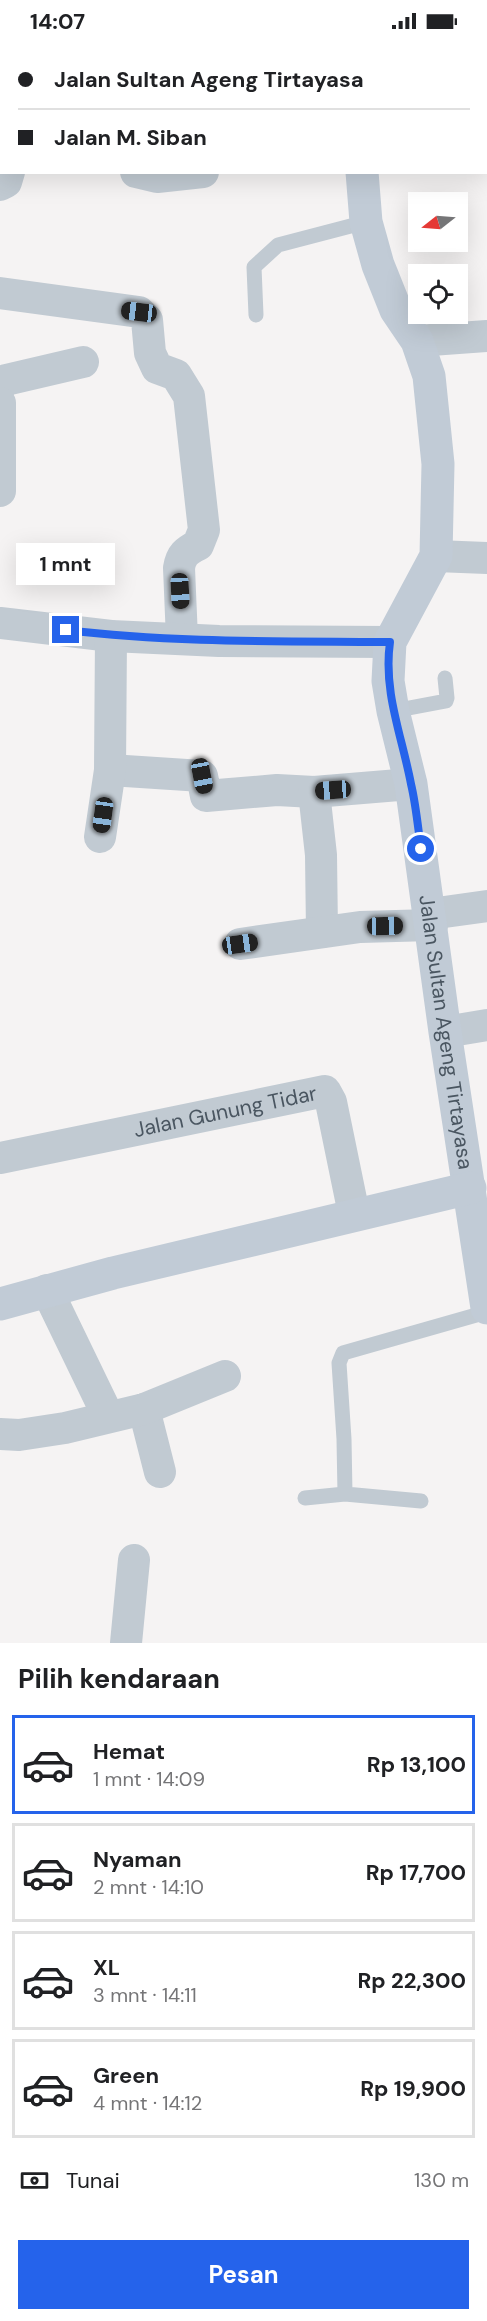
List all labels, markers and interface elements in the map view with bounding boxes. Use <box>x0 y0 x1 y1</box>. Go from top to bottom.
text: 14:07 <box>30 7 85 36</box>
text: Jalan Sultan Ageng Tirtayasa <box>54 65 364 94</box>
text: Jalan M. Siban <box>54 123 207 152</box>
north arrow <box>408 192 468 252</box>
map controls <box>408 192 468 324</box>
button: locate <box>408 264 468 324</box>
car <box>120 301 158 323</box>
callout: 1 mnt <box>16 543 116 585</box>
text: 1 mnt <box>40 551 91 577</box>
car <box>170 573 190 609</box>
route end <box>52 616 79 643</box>
car <box>190 757 214 795</box>
car <box>314 780 352 800</box>
car <box>92 796 114 834</box>
route start <box>407 835 434 862</box>
street label: Jalan Sultan Ageng Tirtayasa <box>412 893 480 1171</box>
car <box>367 917 403 935</box>
car <box>221 933 259 955</box>
street label: Jalan Gunung Tidar <box>131 1079 320 1144</box>
text: Pilih kendaraan <box>18 1661 220 1696</box>
text: Hemat <box>93 1737 165 1766</box>
icon: car <box>21 1738 75 1792</box>
text: Rp 13,100 <box>367 1750 466 1779</box>
text: 1 mnt · 14:09 <box>93 1766 205 1792</box>
text: Nyaman <box>93 1845 182 1874</box>
icon: car <box>21 1846 75 1900</box>
text: Rp 17,700 <box>366 1858 466 1887</box>
text: 2 mnt · 14:10 <box>93 1874 204 1900</box>
text: XL <box>93 1953 120 1982</box>
icon: car <box>21 1954 75 2008</box>
text: Rp 22,300 <box>357 1966 466 1995</box>
text: 3 mnt · 14:11 <box>93 1982 197 2008</box>
text: Green <box>93 2061 159 2090</box>
icon: car <box>21 2062 75 2116</box>
text: Rp 19,900 <box>360 2074 466 2103</box>
text: 4 mnt · 14:12 <box>93 2090 202 2116</box>
icon: cash <box>18 2164 51 2197</box>
text: Tunai <box>66 2166 120 2195</box>
text: 130 m <box>414 2167 469 2193</box>
button: Pesan <box>18 2240 469 2309</box>

